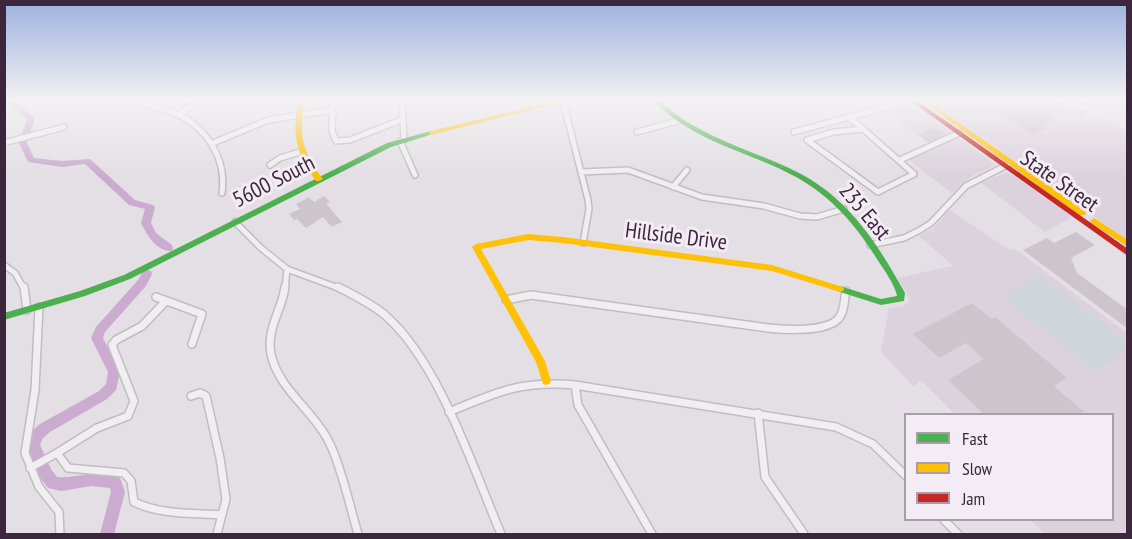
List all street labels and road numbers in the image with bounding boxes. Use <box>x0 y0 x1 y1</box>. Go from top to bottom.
street label: State Street <box>1015 146 1103 218</box>
street label: 5600 South <box>229 150 319 214</box>
street label: 235 East <box>833 178 895 246</box>
street label: Hillside Drive <box>624 218 728 256</box>

